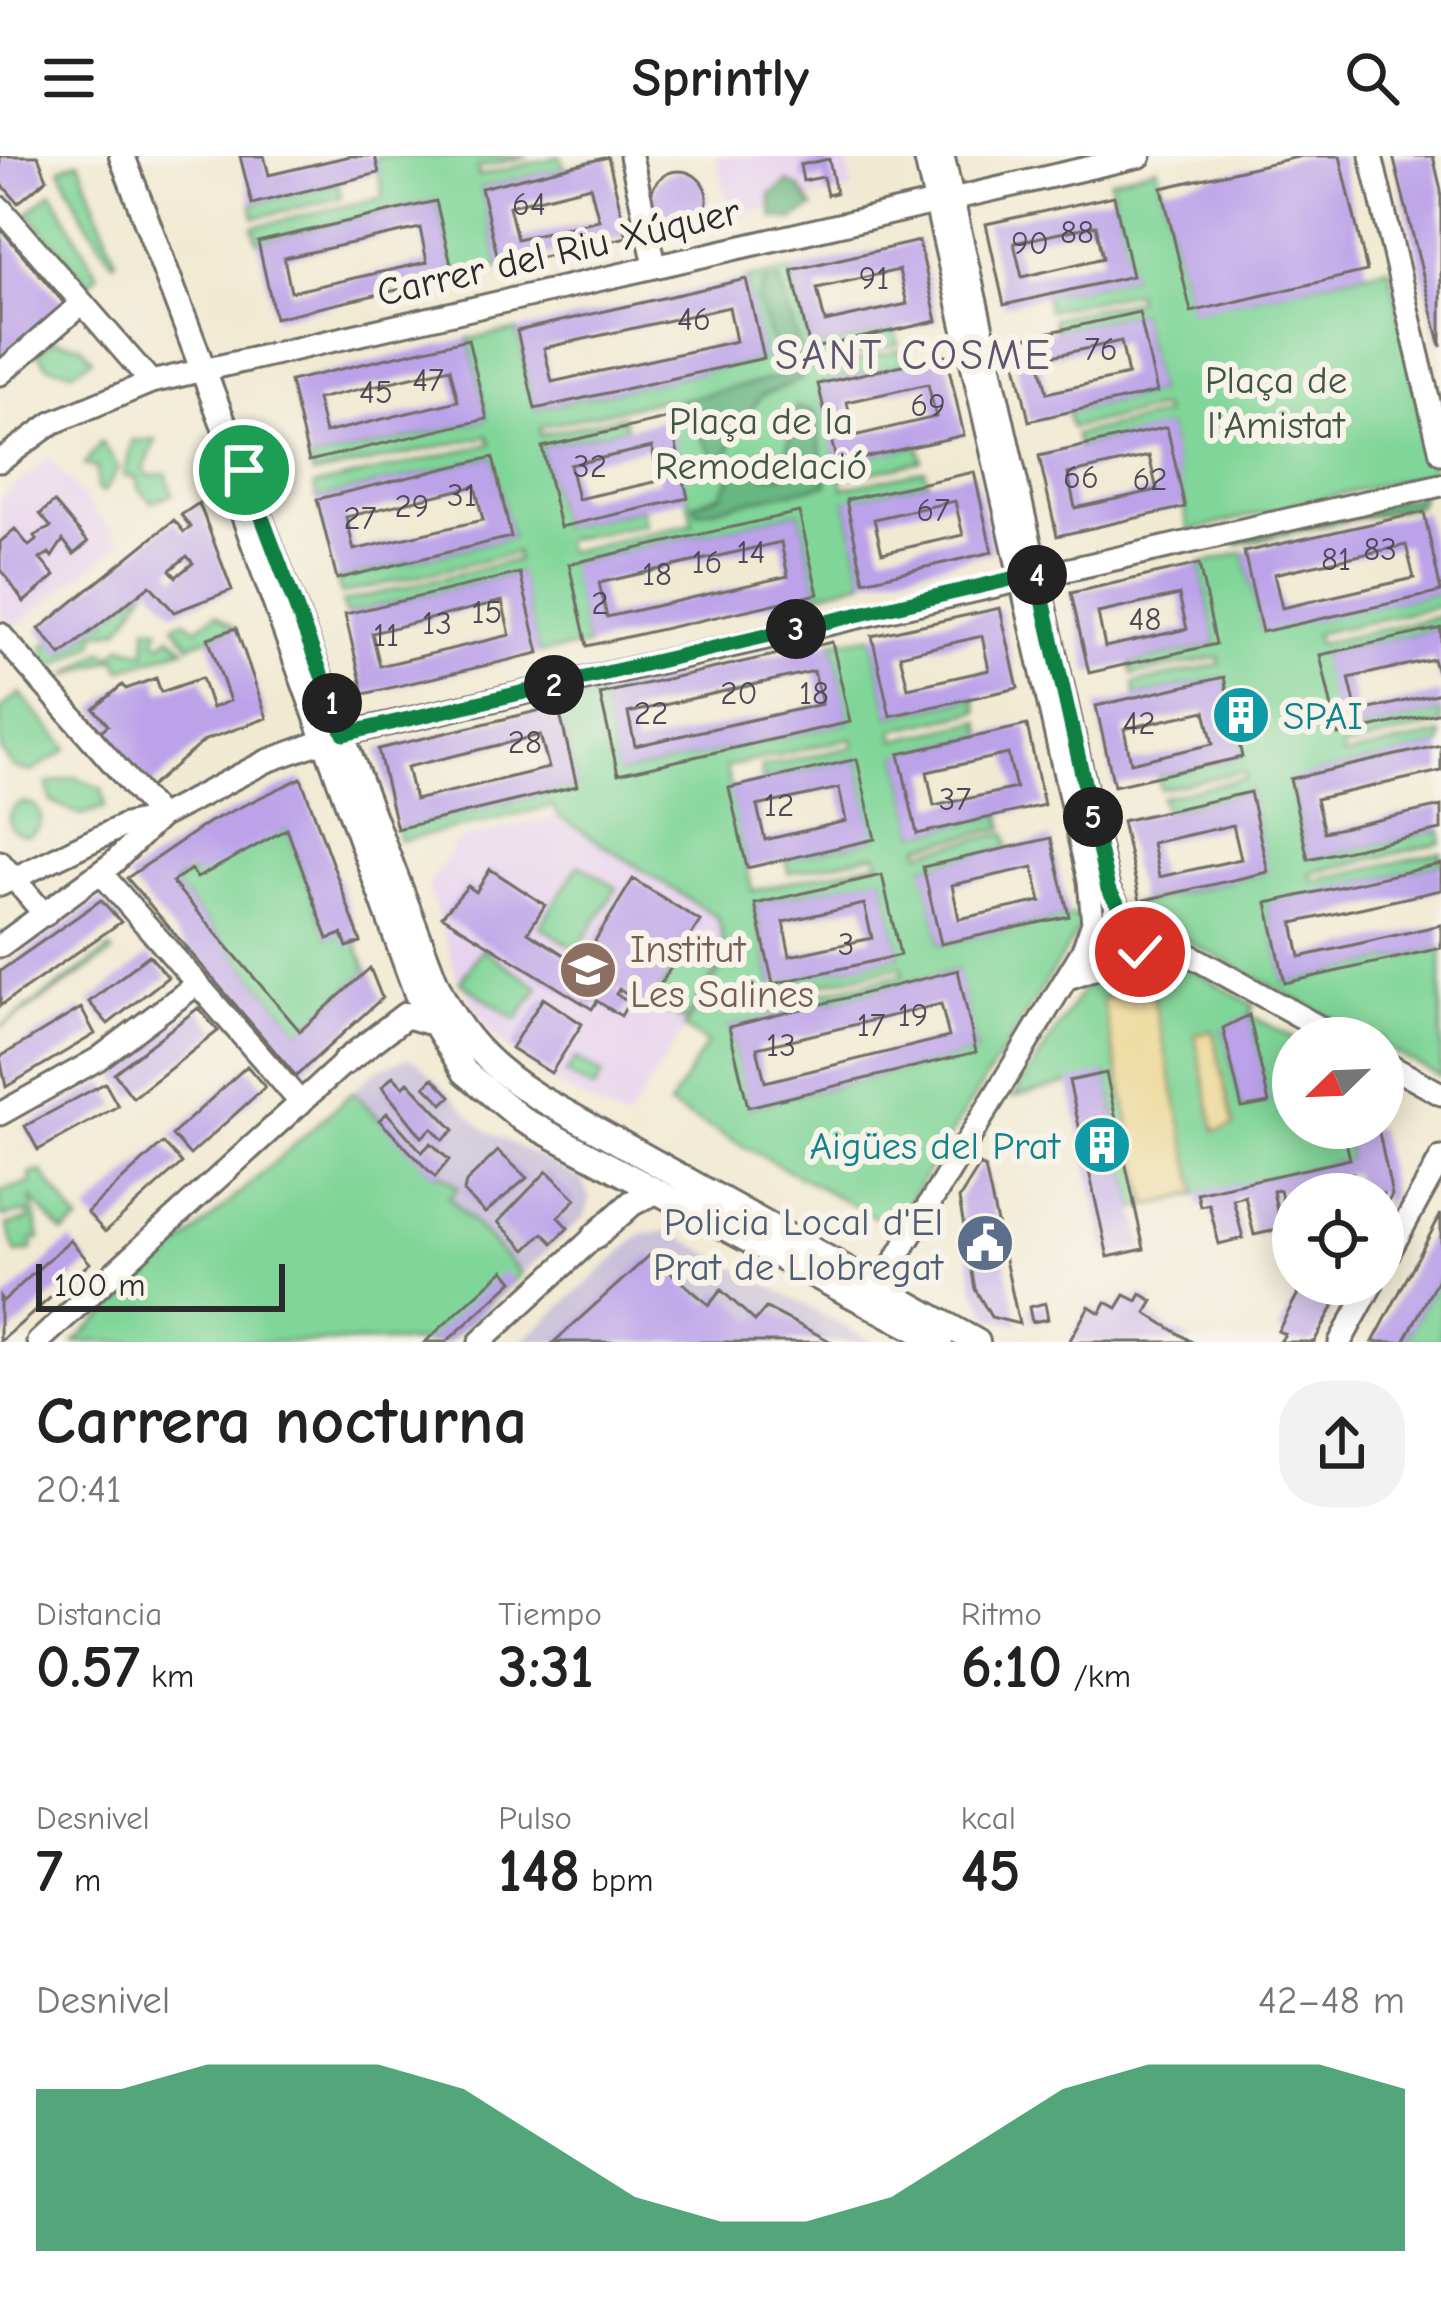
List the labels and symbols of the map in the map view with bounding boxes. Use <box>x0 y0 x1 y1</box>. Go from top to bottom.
house number: 64 <box>512 185 546 223</box>
street label: Carrer del Riu Xúquer <box>373 189 745 316</box>
house number: 88 <box>1060 213 1094 251</box>
house number: 90 <box>1011 224 1049 262</box>
house number: 91 <box>859 259 889 297</box>
house number: 46 <box>677 300 711 338</box>
house number: 76 <box>1084 330 1118 368</box>
district label: SANT COSME <box>775 331 1053 380</box>
park label: Plaça de l'Amistat <box>1205 358 1347 448</box>
house number: 47 <box>412 361 444 399</box>
house number: 45 <box>359 373 393 411</box>
house number: 69 <box>910 386 946 424</box>
park label: Plaça de la Remodelació <box>655 399 867 489</box>
pin <box>193 419 295 521</box>
house number: 32 <box>573 447 607 485</box>
house number: 66 <box>1063 458 1099 496</box>
house number: 62 <box>1132 460 1168 498</box>
house number: 31 <box>447 476 477 514</box>
house number: 29 <box>395 487 429 525</box>
house number: 67 <box>916 491 950 529</box>
house number: 27 <box>344 499 377 537</box>
house number: 83 <box>1363 530 1397 568</box>
house number: 14 <box>737 533 765 571</box>
house number: 81 <box>1321 540 1351 578</box>
house number: 16 <box>692 543 722 581</box>
pin: 4 <box>1007 545 1067 605</box>
house number: 18 <box>642 555 672 593</box>
house number: 2 <box>591 584 609 622</box>
house number: 15 <box>472 593 502 631</box>
pin: 3 <box>766 599 826 659</box>
house number: 48 <box>1129 600 1161 638</box>
house number: 13 <box>422 604 452 642</box>
house number: 11 <box>373 616 399 654</box>
pin: 2 <box>524 655 584 715</box>
pin: 1 <box>302 673 362 733</box>
house number: 20 <box>720 674 758 712</box>
house number: 18 <box>799 674 829 712</box>
building icon: SPAI <box>1210 684 1272 746</box>
house number: 22 <box>634 694 668 732</box>
place label: SPAI <box>1283 694 1363 739</box>
house number: 42 <box>1122 704 1156 742</box>
house number: 28 <box>508 723 542 761</box>
house number: 37 <box>939 780 972 818</box>
house number: 12 <box>764 786 794 824</box>
pin: 5 <box>1063 787 1123 847</box>
pin <box>1089 901 1191 1003</box>
house number: 3 <box>838 925 854 963</box>
place label: Institut Les Salines <box>630 927 814 1017</box>
school or university icon: Institut Les Salines <box>557 939 619 1001</box>
house number: 19 <box>898 996 928 1034</box>
house number: 17 <box>857 1006 886 1044</box>
north arrow <box>1272 1017 1404 1149</box>
house number: 13 <box>766 1026 796 1064</box>
building icon: Aigües del Prat <box>1071 1114 1133 1176</box>
place label: Aigües del Prat <box>809 1124 1062 1169</box>
place label: Policia Local d'El Prat de Llobregat <box>653 1200 945 1290</box>
public building icon: Policia Local d'El Prat de Llobregat <box>954 1212 1016 1274</box>
scale bar <box>36 1258 285 1311</box>

